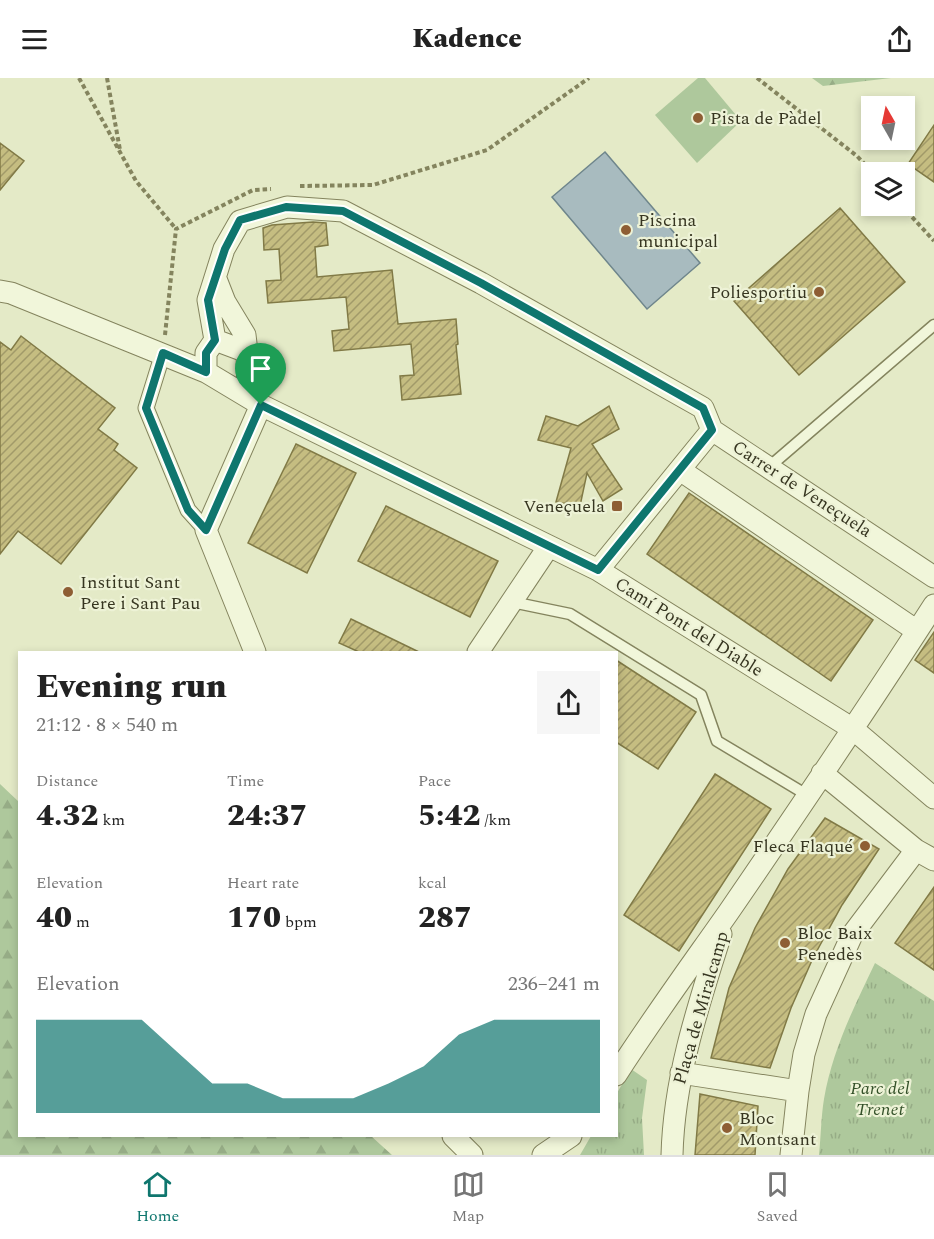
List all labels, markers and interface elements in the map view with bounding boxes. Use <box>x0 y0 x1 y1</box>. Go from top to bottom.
text: Kadence <box>412 18 522 60</box>
icon: menu <box>18 23 51 56</box>
icon: share <box>883 23 916 56</box>
north arrow <box>861 96 915 150</box>
map controls <box>861 96 915 216</box>
place label: Pista de Pàdel <box>710 105 822 132</box>
marker: Pista de Pàdel <box>691 111 705 125</box>
button: layers <box>861 162 915 216</box>
place label: Piscina municipal <box>638 207 718 255</box>
marker: Piscina municipal <box>619 223 633 237</box>
place label: Poliesportiu <box>709 279 807 306</box>
marker: Poliesportiu <box>812 285 826 299</box>
pin <box>235 343 286 405</box>
icon: arrive <box>244 352 277 385</box>
street label: Carrer de Veneçuela <box>727 434 877 544</box>
place label: Veneçuela <box>523 493 605 520</box>
marker: Veneçuela <box>610 499 624 513</box>
place label: Institut Sant Pere i Sant Pau <box>80 569 200 617</box>
street label: Camí Pont del Diable <box>610 570 768 684</box>
marker: Institut Sant Pere i Sant Pau <box>61 585 75 599</box>
text: Evening run <box>36 662 227 712</box>
button: share <box>537 671 600 734</box>
text: 21:12 · 8 × 540 m <box>36 710 178 740</box>
text: Distance <box>36 769 98 793</box>
text: Time <box>227 769 264 793</box>
text: Pace <box>418 769 451 793</box>
text: 4.32 <box>36 793 98 839</box>
text: 24:37 <box>227 793 307 839</box>
text: 5:42 <box>418 793 480 839</box>
text: km <box>98 808 125 832</box>
text: /km <box>480 808 511 832</box>
place label: Fleca Flaqué <box>753 833 853 860</box>
marker: Fleca Flaqué <box>858 839 872 853</box>
text: Elevation <box>36 871 103 895</box>
text: Heart rate <box>227 871 299 895</box>
text: kcal <box>418 871 447 895</box>
text: 40 <box>36 895 72 941</box>
text: 170 <box>227 895 281 941</box>
text: 287 <box>418 895 472 941</box>
text: m <box>72 910 90 934</box>
text: bpm <box>281 910 317 934</box>
place label: Bloc Baix Penedès <box>797 920 872 968</box>
street label: Plaça de Miralcamp <box>666 928 736 1088</box>
marker: Bloc Baix Penedès <box>778 936 792 950</box>
text: Elevation <box>36 969 120 999</box>
text: 236–241 m <box>508 969 600 999</box>
park label: Parc del Trenet <box>850 1075 910 1123</box>
place label: Bloc Montsant <box>739 1105 816 1153</box>
marker: Bloc Montsant <box>720 1121 734 1135</box>
tab: Home <box>136 1168 179 1228</box>
tab: Map <box>452 1168 485 1228</box>
tab: Saved <box>757 1168 798 1228</box>

